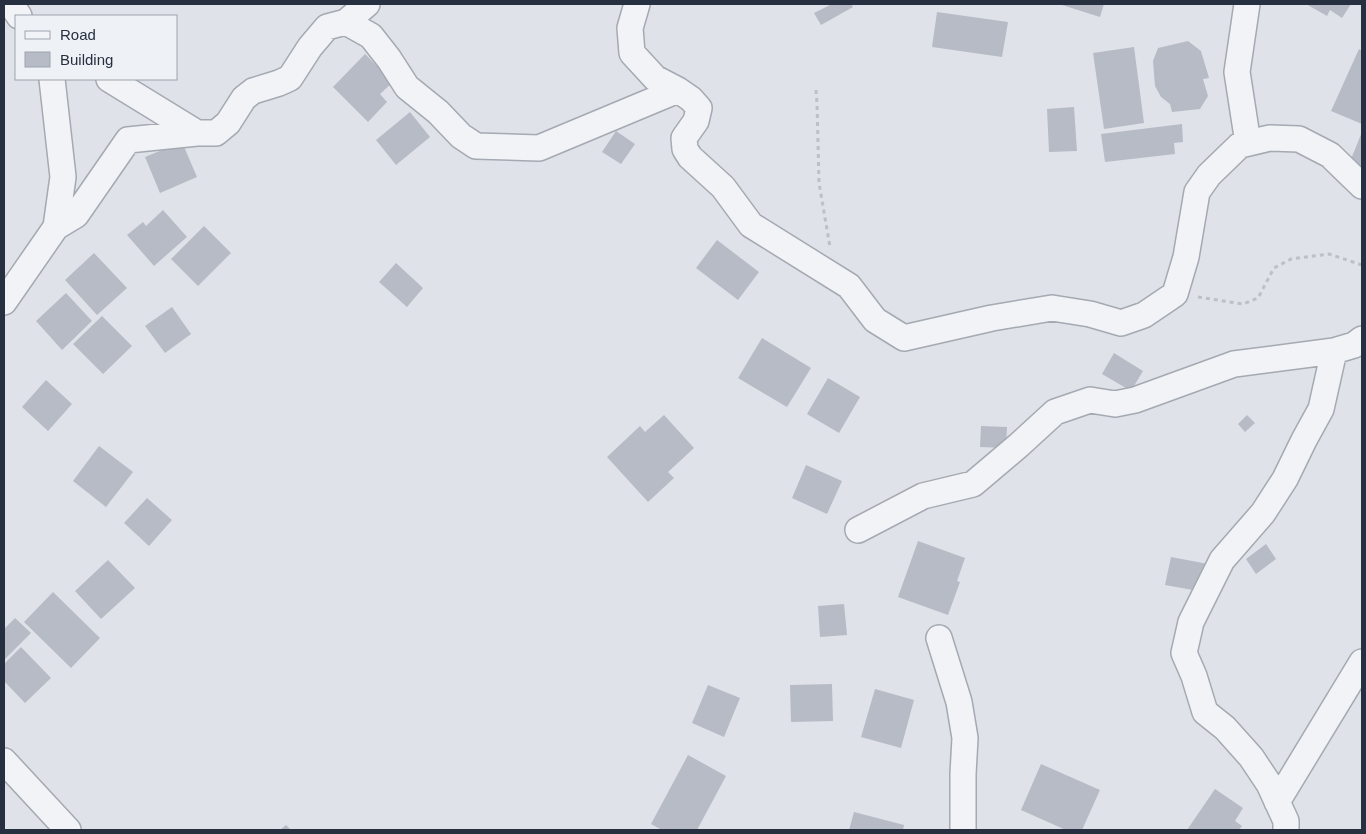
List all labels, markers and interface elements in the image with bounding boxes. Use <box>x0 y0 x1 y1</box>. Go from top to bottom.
legend <box>15 15 178 80</box>
text: Road <box>60 26 96 43</box>
text: Building <box>60 51 113 68</box>

